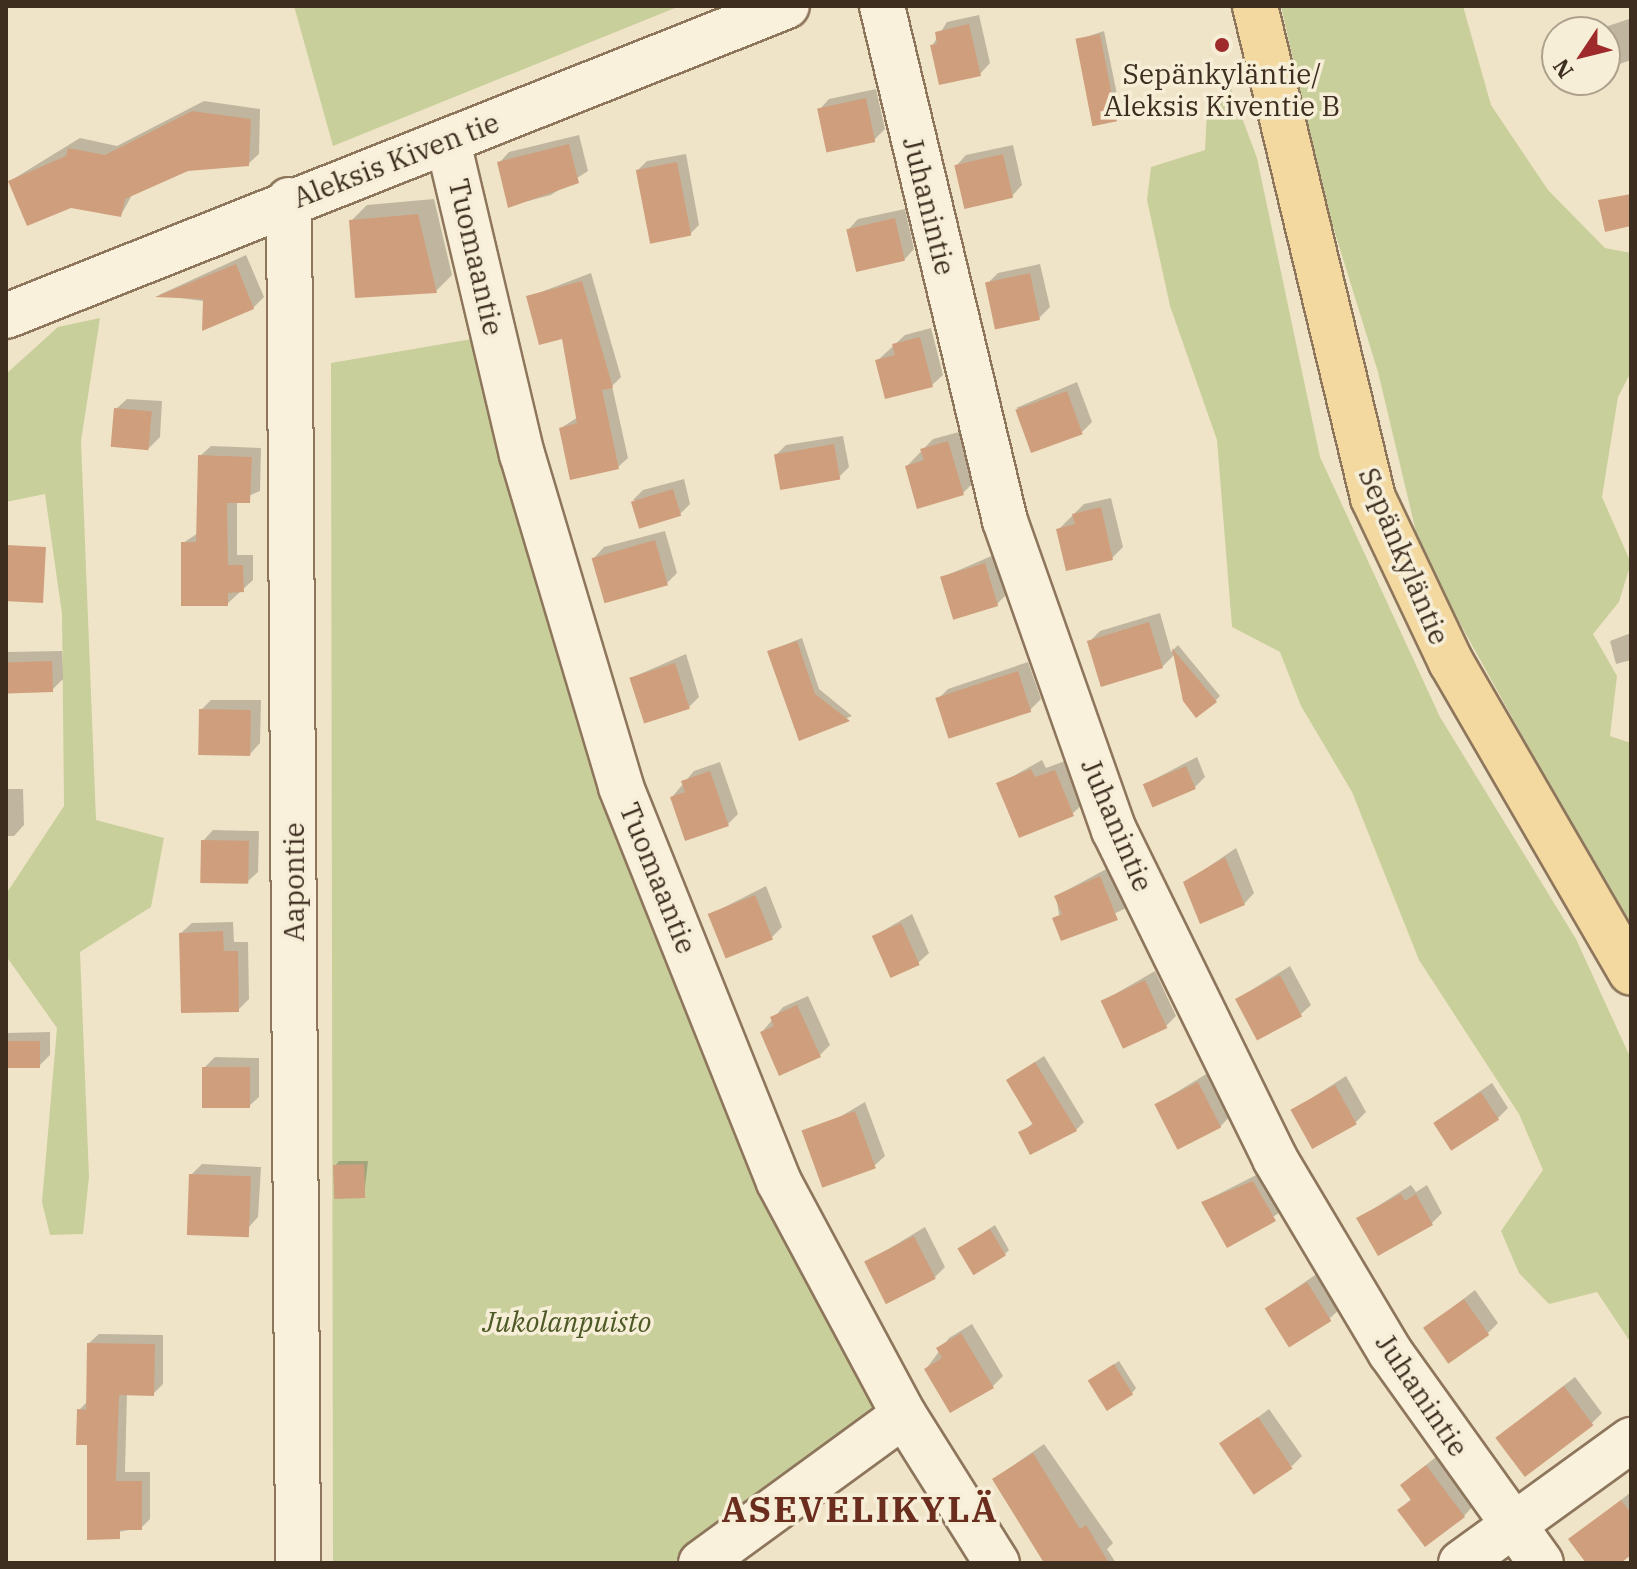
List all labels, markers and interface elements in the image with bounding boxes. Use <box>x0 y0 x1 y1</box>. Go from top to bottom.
north arrow <box>1541 16 1621 96</box>
marker: Sepänkyläntie/ Aleksis Kiventie B <box>1213 36 1231 54</box>
text: N <box>1546 53 1579 84</box>
place label: Sepänkyläntie/ Aleksis Kiventie B <box>1104 57 1340 123</box>
street label: Aleksis Kiven tie <box>288 105 504 215</box>
street label: Juhanintie <box>896 133 962 279</box>
street label: Tuomaantie <box>442 175 510 339</box>
street label: Sepänkyläntie <box>1352 463 1456 649</box>
street label: Juhanintie <box>1074 754 1160 896</box>
street label: Tuomaantie <box>613 798 703 958</box>
street label: Aapontie <box>277 822 311 942</box>
park label: Jukolanpuisto <box>483 1305 651 1339</box>
street label: Juhanintie <box>1369 1327 1475 1463</box>
district label: ASEVELIKYLÄ <box>721 1487 999 1531</box>

